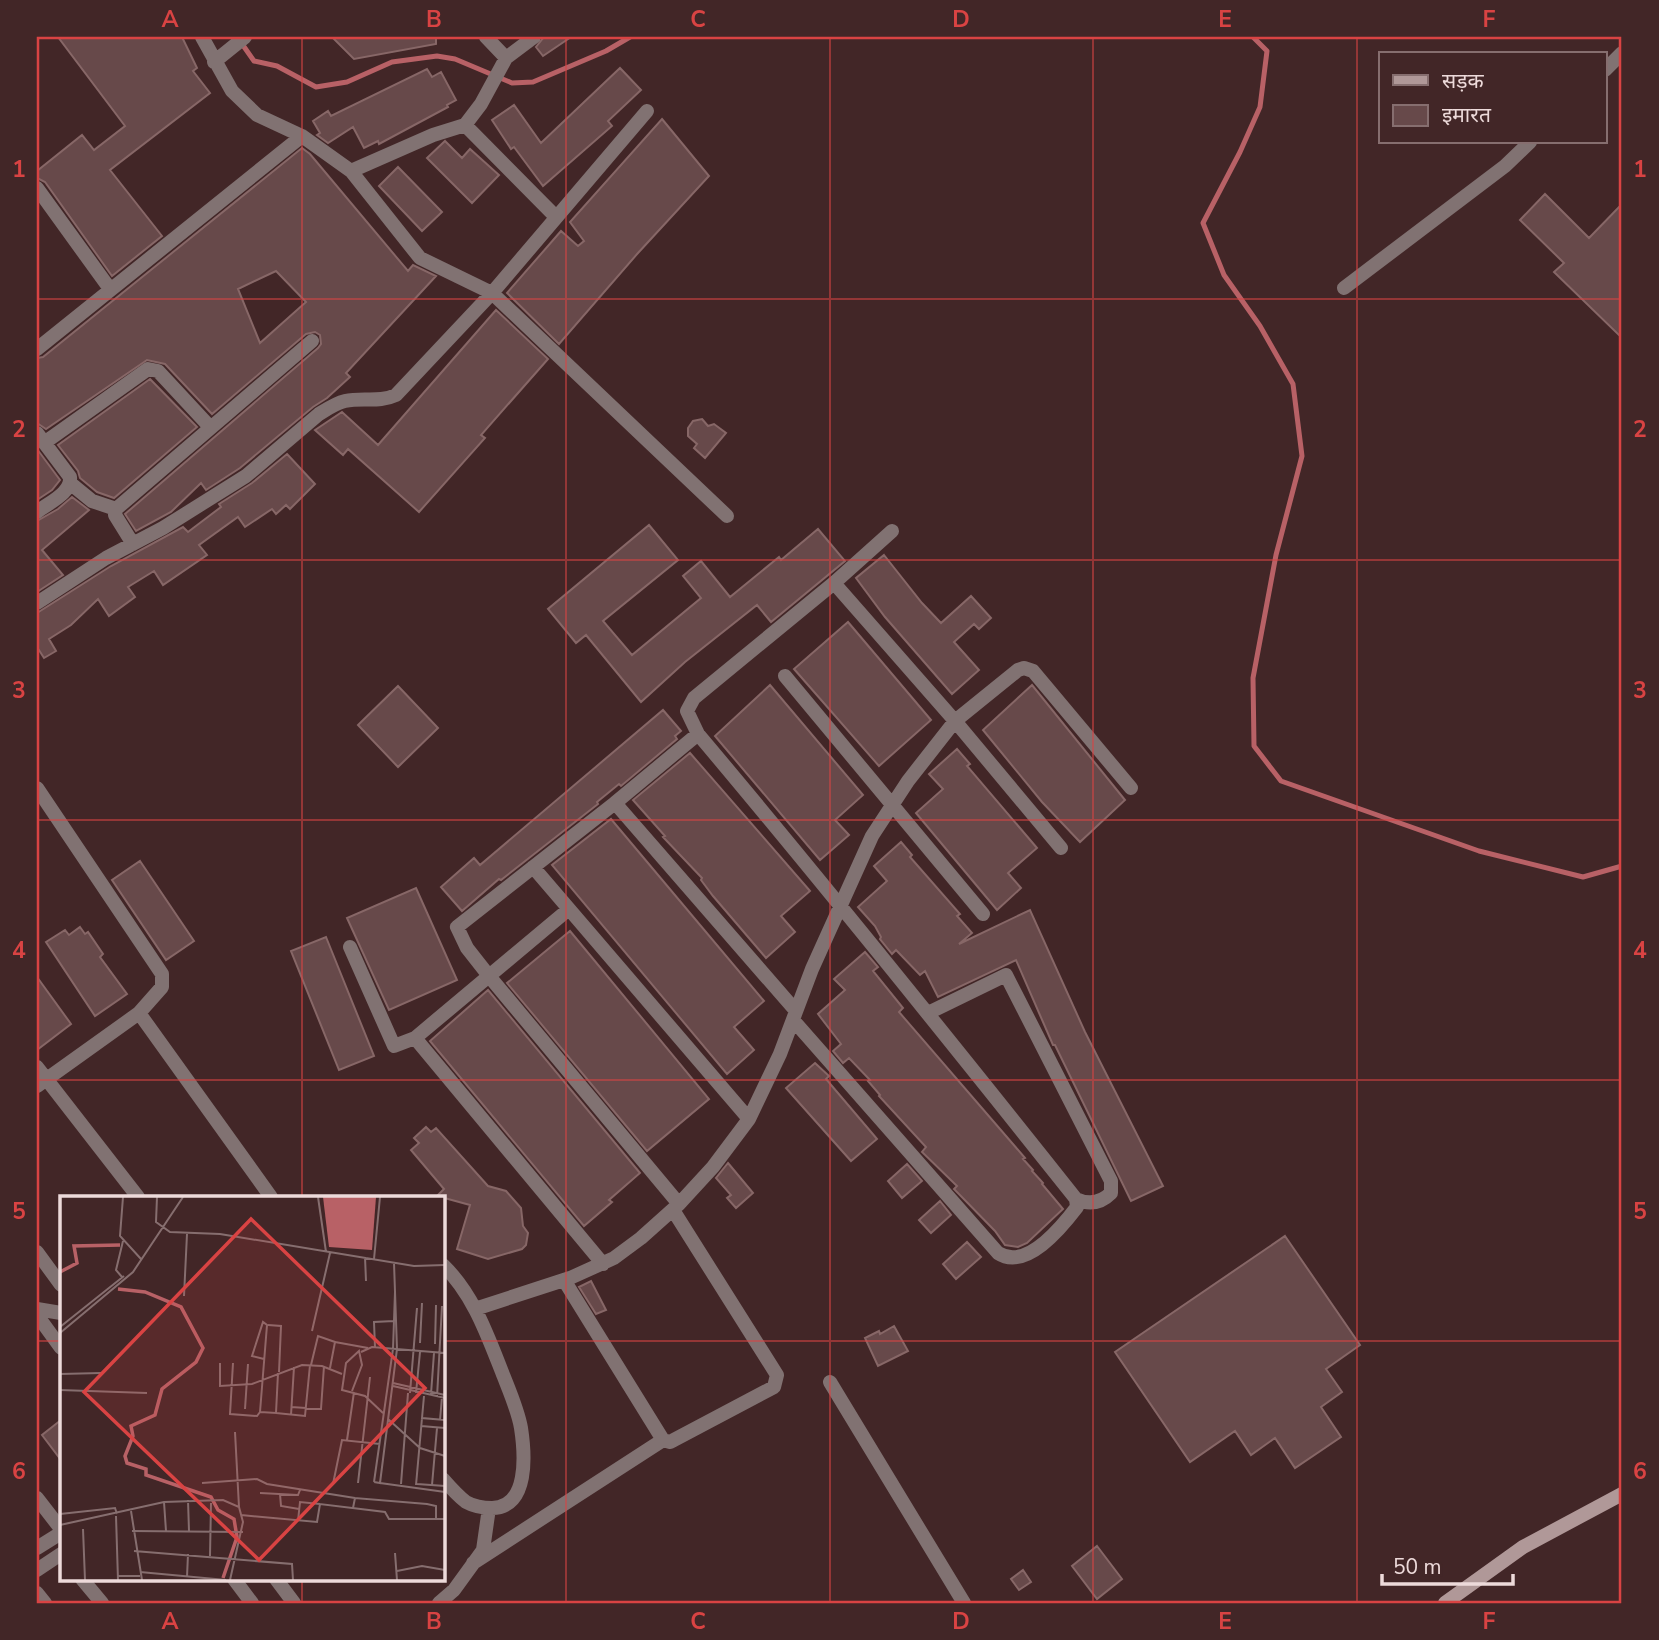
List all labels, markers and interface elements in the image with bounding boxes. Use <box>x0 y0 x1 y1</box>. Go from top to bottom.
text: A <box>161 4 179 35</box>
text: B <box>426 4 442 35</box>
text: C <box>690 4 706 35</box>
text: D <box>952 4 970 35</box>
text: E <box>1218 4 1232 35</box>
text: F <box>1483 4 1496 35</box>
legend <box>1379 52 1606 144</box>
text: सड़क <box>1442 67 1484 95</box>
text: इमारत <box>1442 101 1492 129</box>
text: 1 <box>12 154 26 185</box>
text: 1 <box>1633 154 1647 185</box>
text: 2 <box>12 414 26 445</box>
text: 2 <box>1633 414 1647 445</box>
text: 3 <box>12 675 26 706</box>
text: 3 <box>1633 675 1647 706</box>
text: 4 <box>12 935 26 966</box>
text: 4 <box>1633 935 1647 966</box>
text: 5 <box>12 1196 26 1227</box>
inset map <box>60 1196 444 1580</box>
text: 5 <box>1633 1196 1647 1227</box>
text: 6 <box>12 1456 26 1487</box>
text: 6 <box>1633 1456 1647 1487</box>
scale bar <box>1382 1542 1514 1586</box>
text: 50 m <box>1393 1553 1442 1581</box>
text: A <box>161 1606 179 1637</box>
text: B <box>426 1606 442 1637</box>
text: C <box>690 1606 706 1637</box>
text: D <box>952 1606 970 1637</box>
text: E <box>1218 1606 1232 1637</box>
text: F <box>1483 1606 1496 1637</box>

